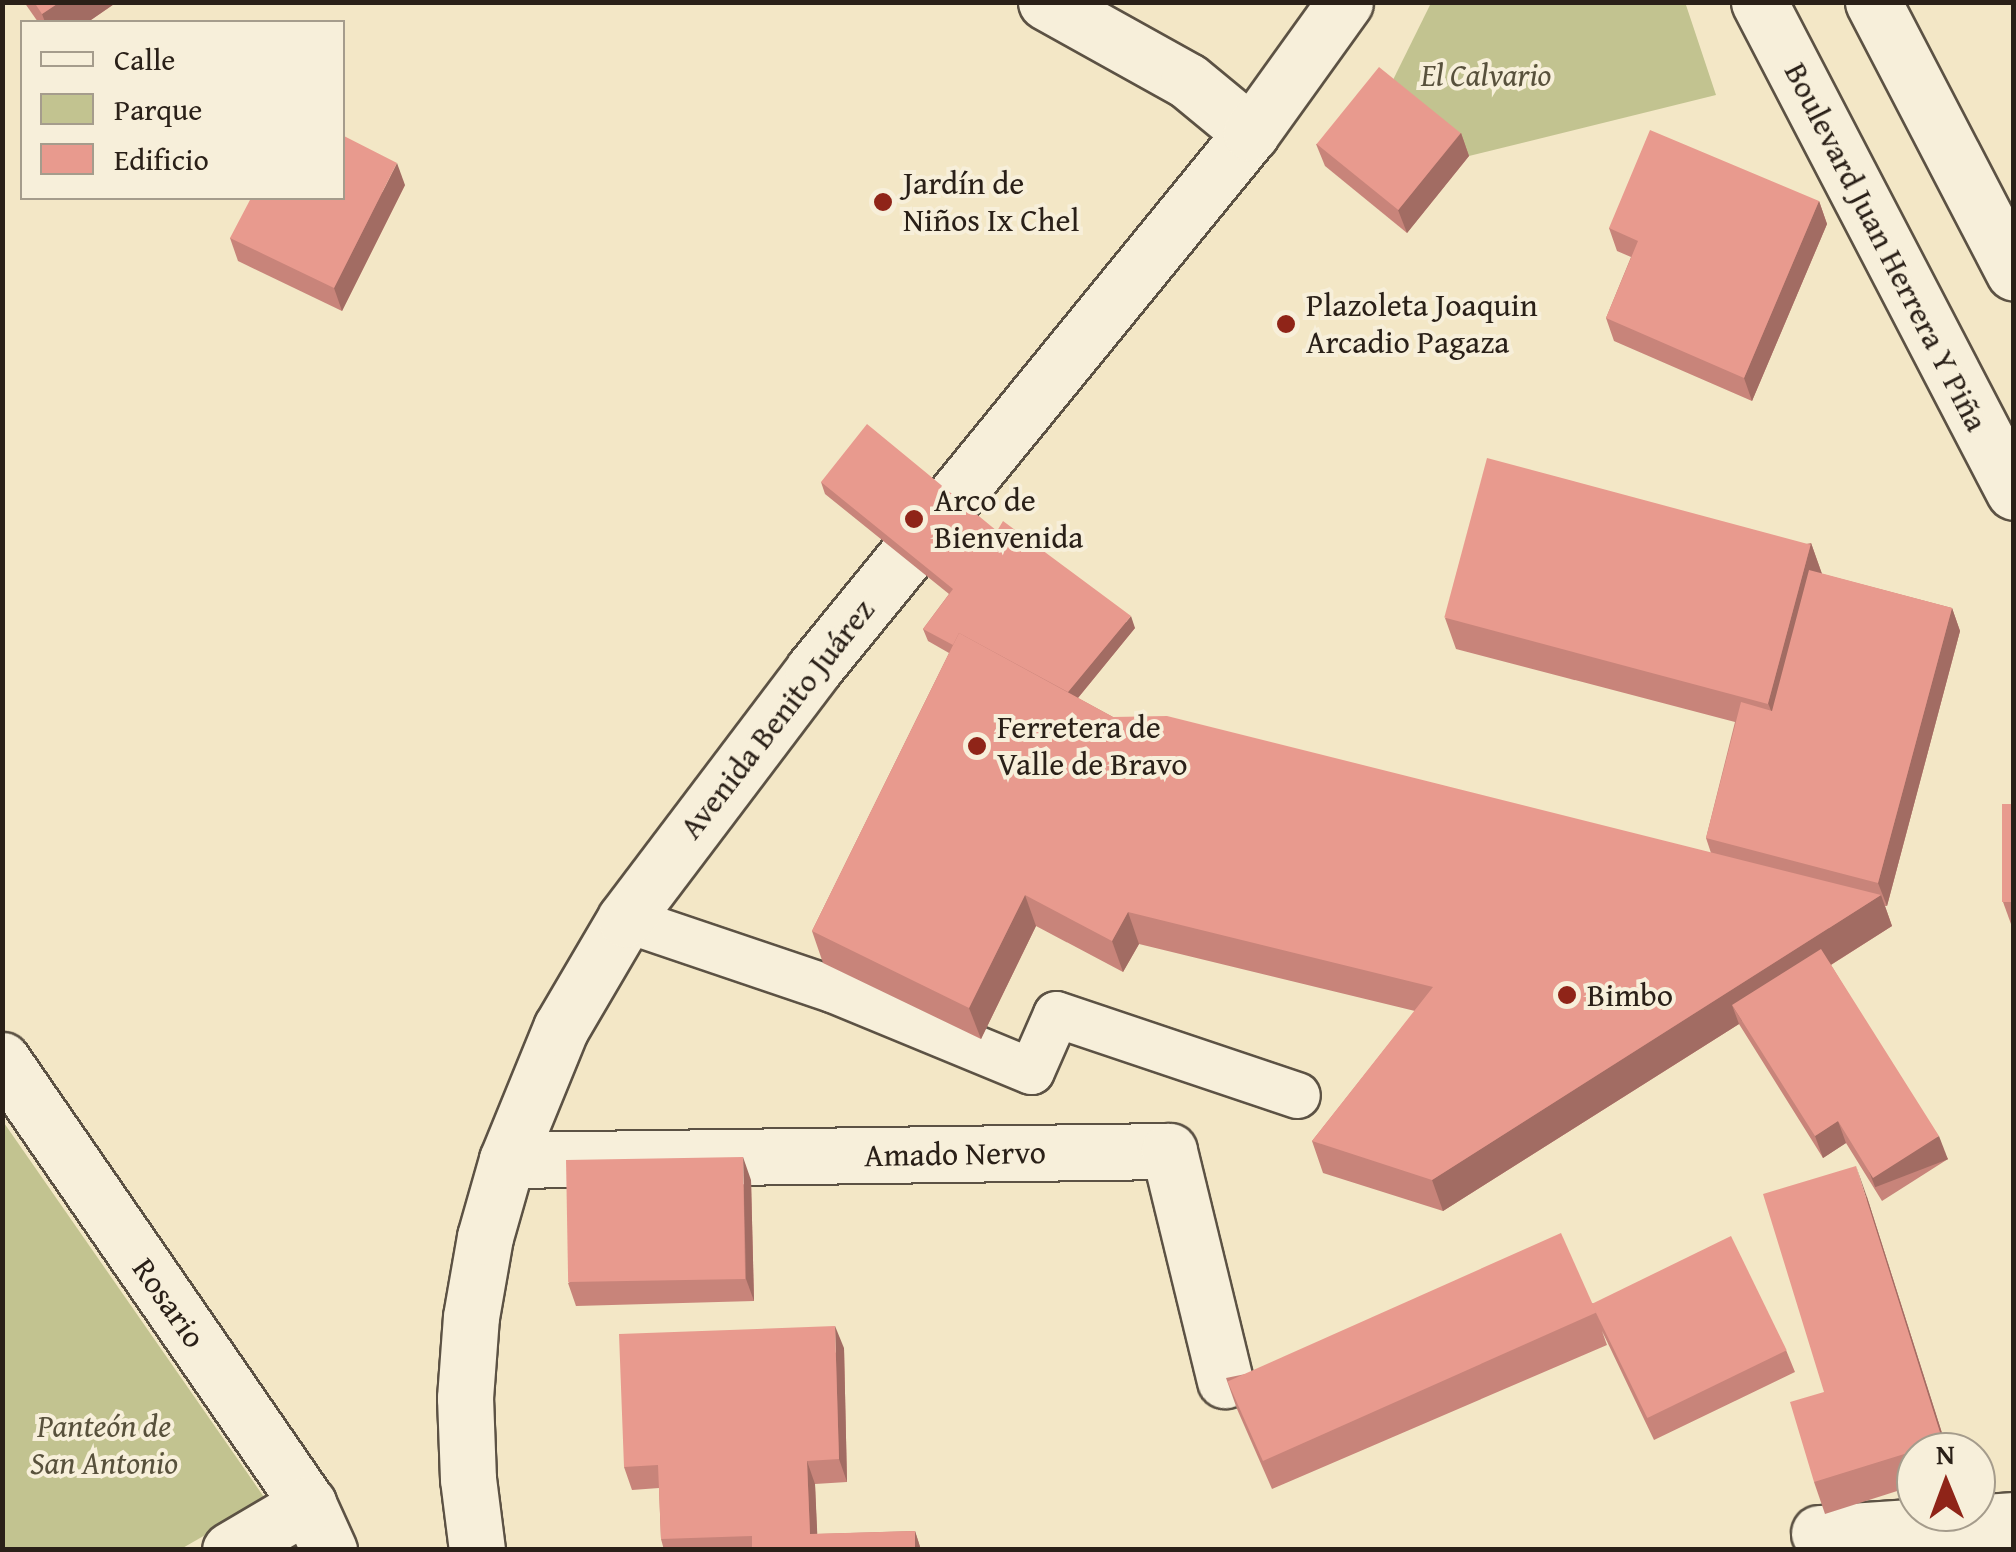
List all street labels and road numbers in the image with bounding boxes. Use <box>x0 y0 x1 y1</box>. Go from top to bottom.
street label: Boulevard Juan Herrera Y Piña <box>1776 56 1996 438</box>
street label: Avenida Benito Juárez <box>672 592 882 846</box>
street label: Amado Nervo <box>864 1133 1046 1175</box>
street label: Rosario <box>124 1251 214 1355</box>

